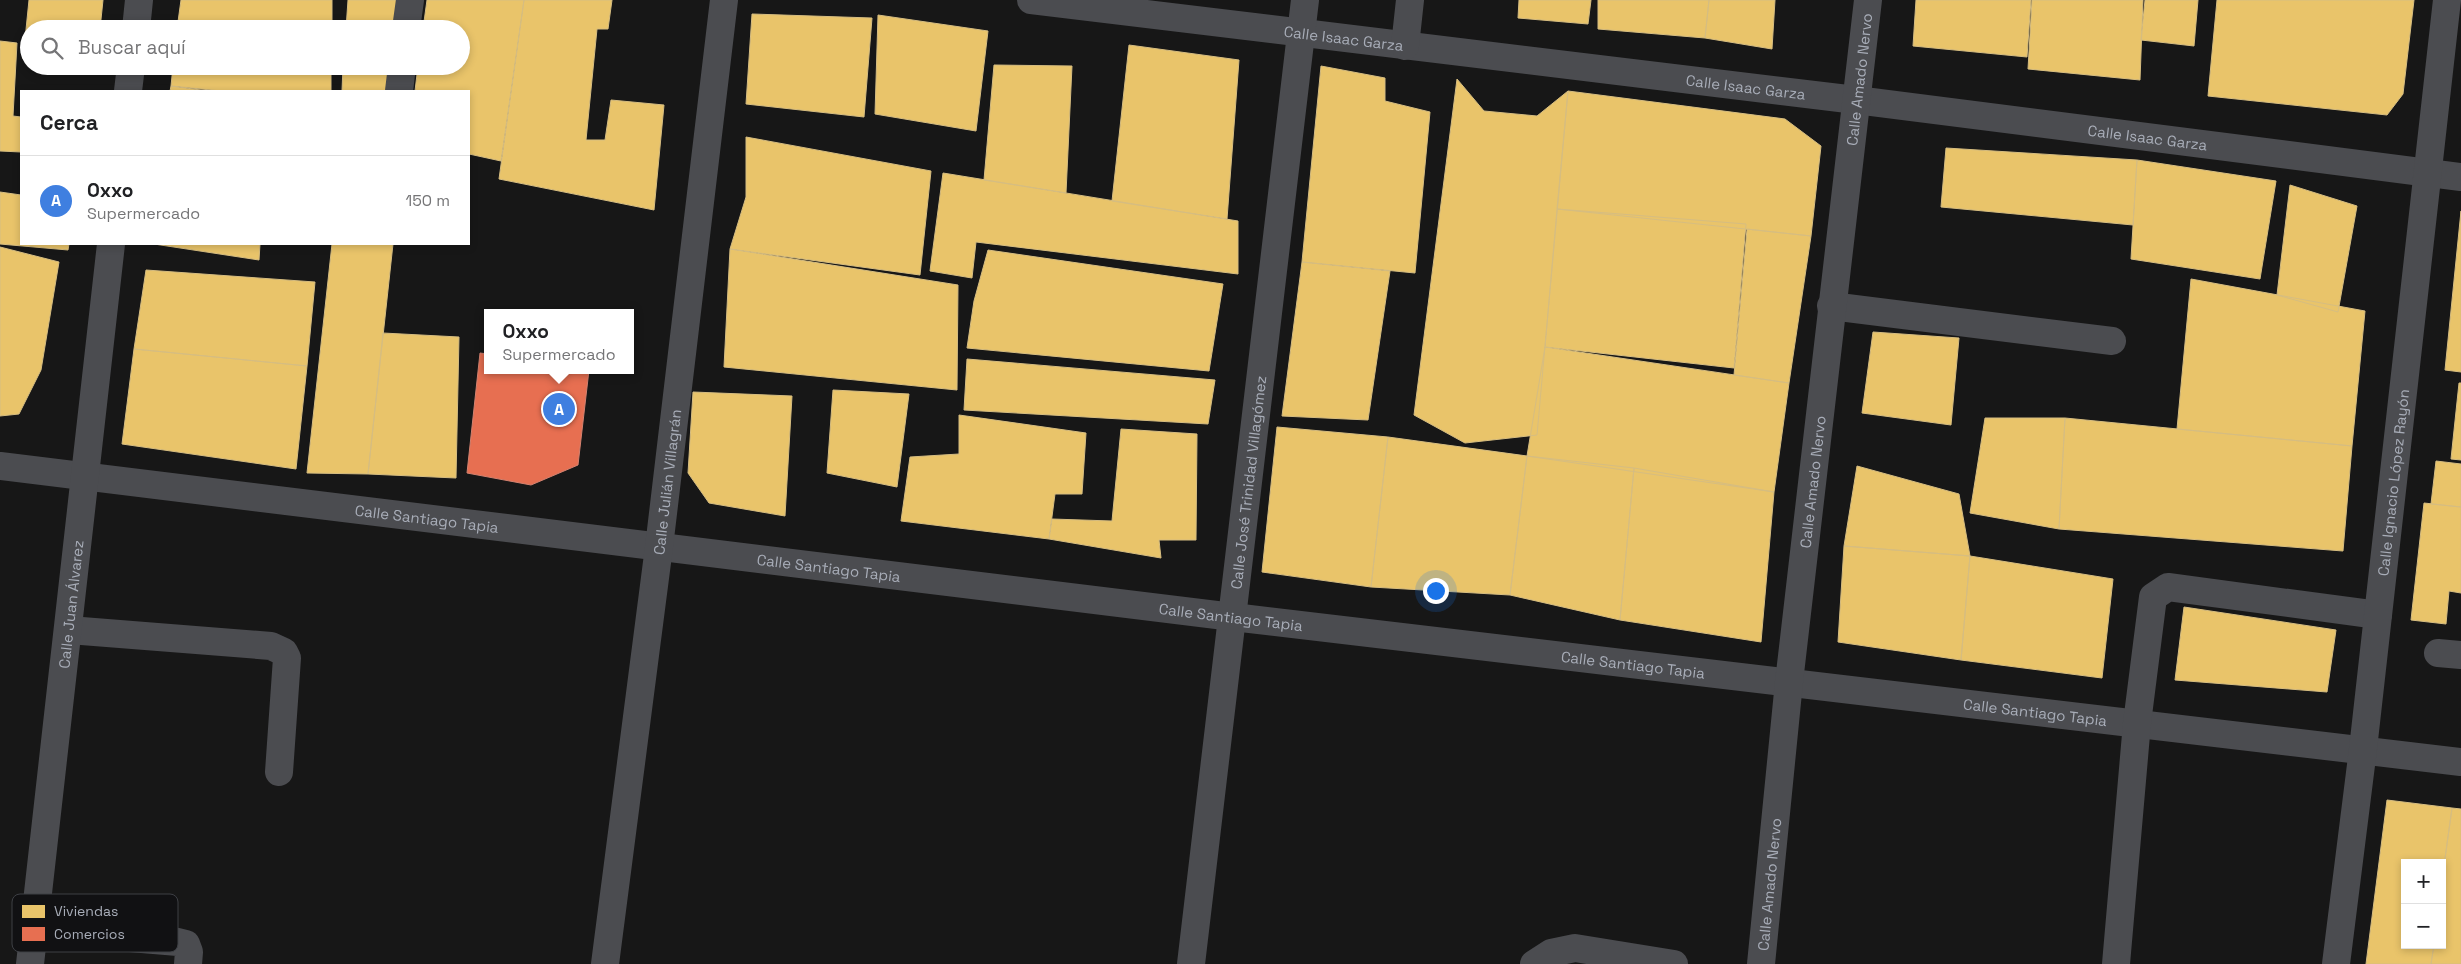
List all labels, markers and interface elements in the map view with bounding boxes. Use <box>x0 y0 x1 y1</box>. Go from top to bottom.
street label: Calle Amado Nervo <box>1842 12 1876 147</box>
search box <box>20 20 470 75</box>
street label: Calle Isaac Garza <box>1283 21 1405 55</box>
icon: search <box>38 34 66 62</box>
text: Buscar aquí <box>78 35 186 60</box>
street label: Calle Isaac Garza <box>1685 70 1807 103</box>
text: Cerca <box>40 109 98 136</box>
street label: Calle Isaac Garza <box>2087 120 2209 154</box>
text: Oxxo <box>87 178 133 203</box>
text: A <box>51 190 61 211</box>
text: 150 m <box>406 190 450 211</box>
text: Supermercado <box>87 203 200 224</box>
popup <box>484 309 634 374</box>
text: Oxxo <box>502 319 549 344</box>
text: Supermercado <box>502 344 616 365</box>
street label: Calle José Trinidad Villagómez <box>1226 375 1270 590</box>
street label: Calle Ignacio López Rayón <box>2373 388 2413 577</box>
pin: A <box>543 390 575 428</box>
street label: Calle Julián Villagrán <box>649 408 685 556</box>
street label: Calle Amado Nervo <box>1795 414 1829 549</box>
street label: Calle Santiago Tapia <box>354 500 500 537</box>
street label: Calle Juan Álvarez <box>54 539 87 669</box>
street label: Calle Santiago Tapia <box>756 549 902 586</box>
your location <box>1423 578 1449 604</box>
street label: Calle Santiago Tapia <box>1158 598 1304 635</box>
street label: Calle Santiago Tapia <box>1560 646 1706 682</box>
street label: Calle Santiago Tapia <box>1962 694 2109 730</box>
street label: Calle Amado Nervo <box>1753 817 1785 952</box>
map controls <box>2401 859 2446 949</box>
button: + <box>2401 859 2446 904</box>
legend <box>12 894 178 952</box>
text: Viviendas <box>54 902 118 920</box>
button: − <box>2401 904 2446 949</box>
text: Comercios <box>54 925 125 943</box>

